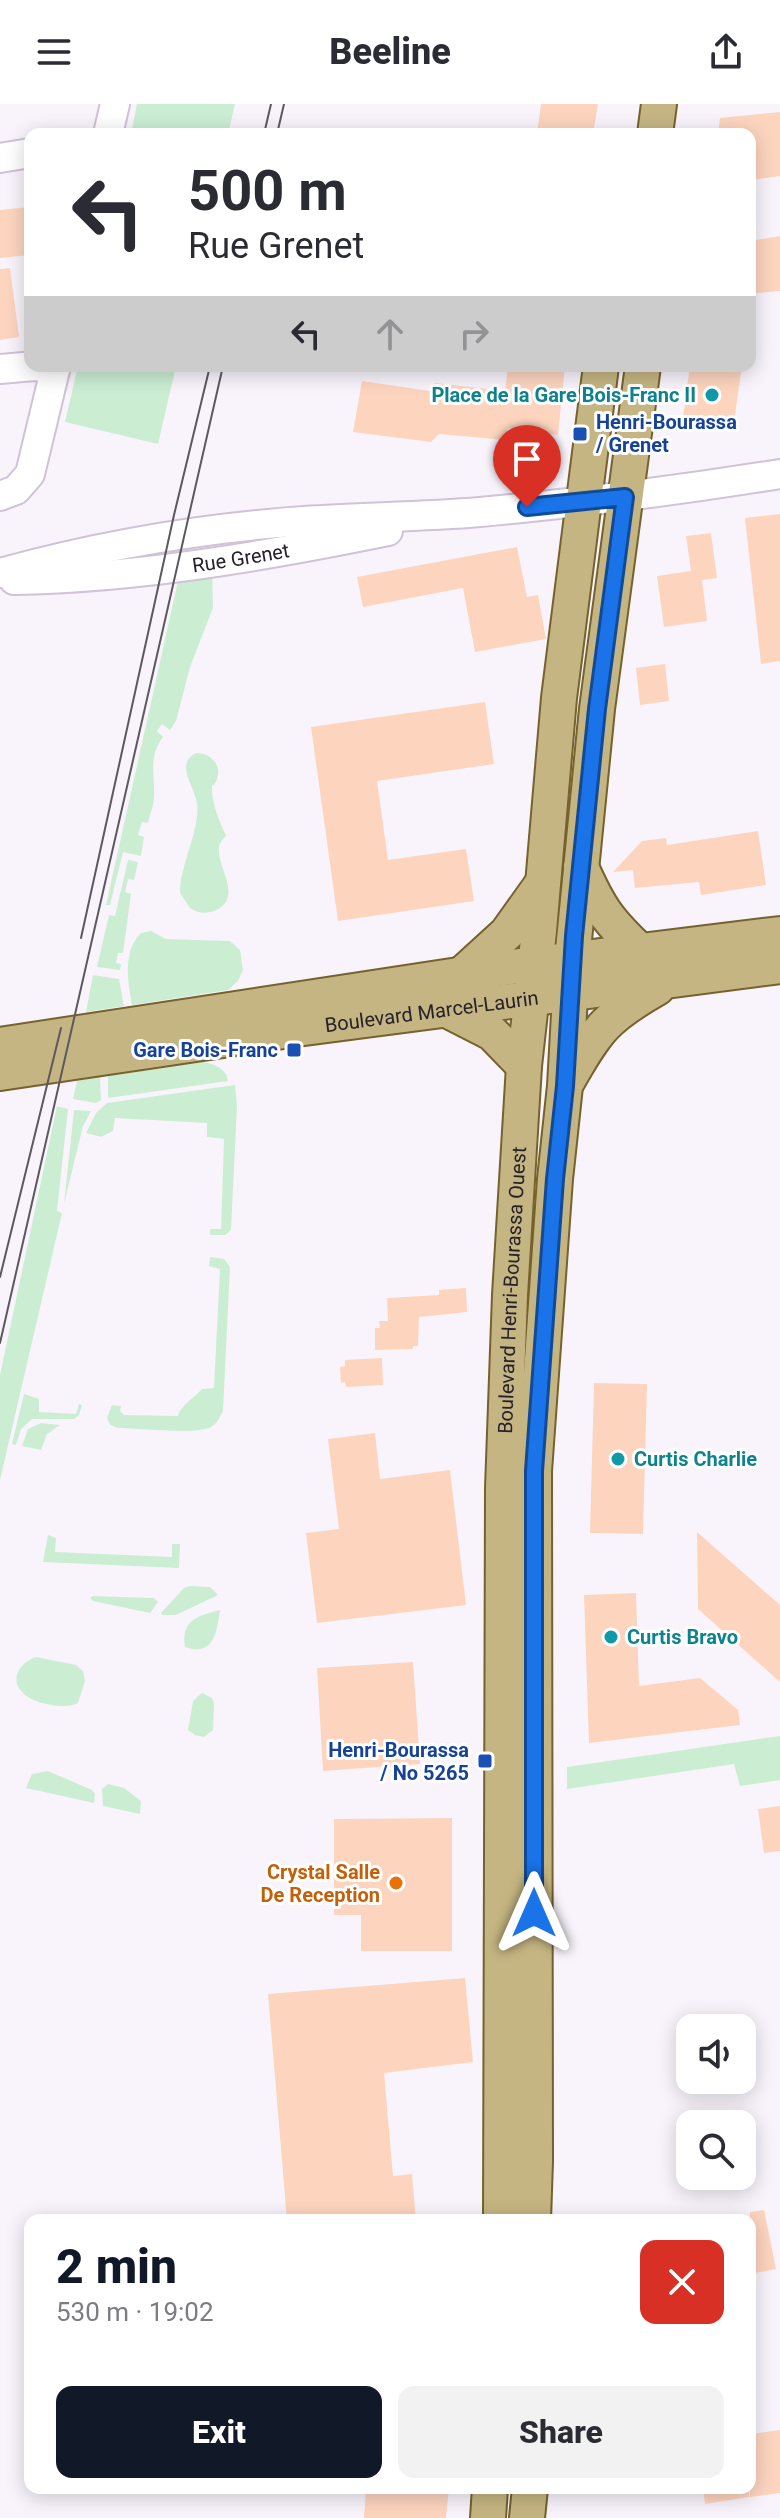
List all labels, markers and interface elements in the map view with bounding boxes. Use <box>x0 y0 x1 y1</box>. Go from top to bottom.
icon: menu <box>32 30 76 74</box>
icon: share <box>704 30 748 74</box>
text: Beeline <box>329 31 451 73</box>
text: 500 m <box>188 158 347 224</box>
icon: left <box>56 160 160 264</box>
text: Rue Grenet <box>188 225 364 267</box>
icon: left <box>284 312 328 356</box>
icon: ahead <box>368 312 412 356</box>
icon: right <box>452 312 496 356</box>
place label: Place de la Gare Bois-Franc II <box>431 383 696 407</box>
marker: Place de la Gare Bois-Franc II <box>703 386 721 404</box>
place label: Henri-Bourassa / Grenet <box>595 410 737 457</box>
pin <box>493 425 561 507</box>
marker: Henri-Bourassa / Grenet <box>571 425 589 443</box>
icon: arrive <box>505 437 549 481</box>
street label: Rue Grenet <box>191 538 291 577</box>
street label: Boulevard Marcel-Laurin <box>323 986 540 1037</box>
place label: Gare Bois-Franc <box>133 1038 278 1062</box>
marker: Gare Bois-Franc <box>285 1041 303 1059</box>
street label: Boulevard Henri-Bourassa Ouest <box>493 1146 531 1434</box>
place label: Curtis Charlie <box>634 1447 757 1471</box>
marker: Curtis Charlie <box>609 1450 627 1468</box>
place label: Curtis Bravo <box>627 1625 738 1649</box>
marker: Curtis Bravo <box>602 1628 620 1646</box>
place label: Henri-Bourassa / No 5265 <box>328 1738 469 1785</box>
marker: Henri-Bourassa / No 5265 <box>476 1752 494 1770</box>
place label: Crystal Salle De Reception <box>261 1860 380 1907</box>
position arrow <box>492 1871 576 1955</box>
marker: Crystal Salle De Reception <box>387 1874 405 1892</box>
map controls <box>676 2014 756 2190</box>
button: sound <box>676 2014 756 2094</box>
button: search <box>676 2110 756 2190</box>
text: 2 min <box>56 2238 177 2295</box>
button: close <box>640 2240 724 2324</box>
text: 530 m · 19:02 <box>56 2297 214 2327</box>
button: Exit <box>56 2386 382 2478</box>
button: Share <box>398 2386 724 2478</box>

